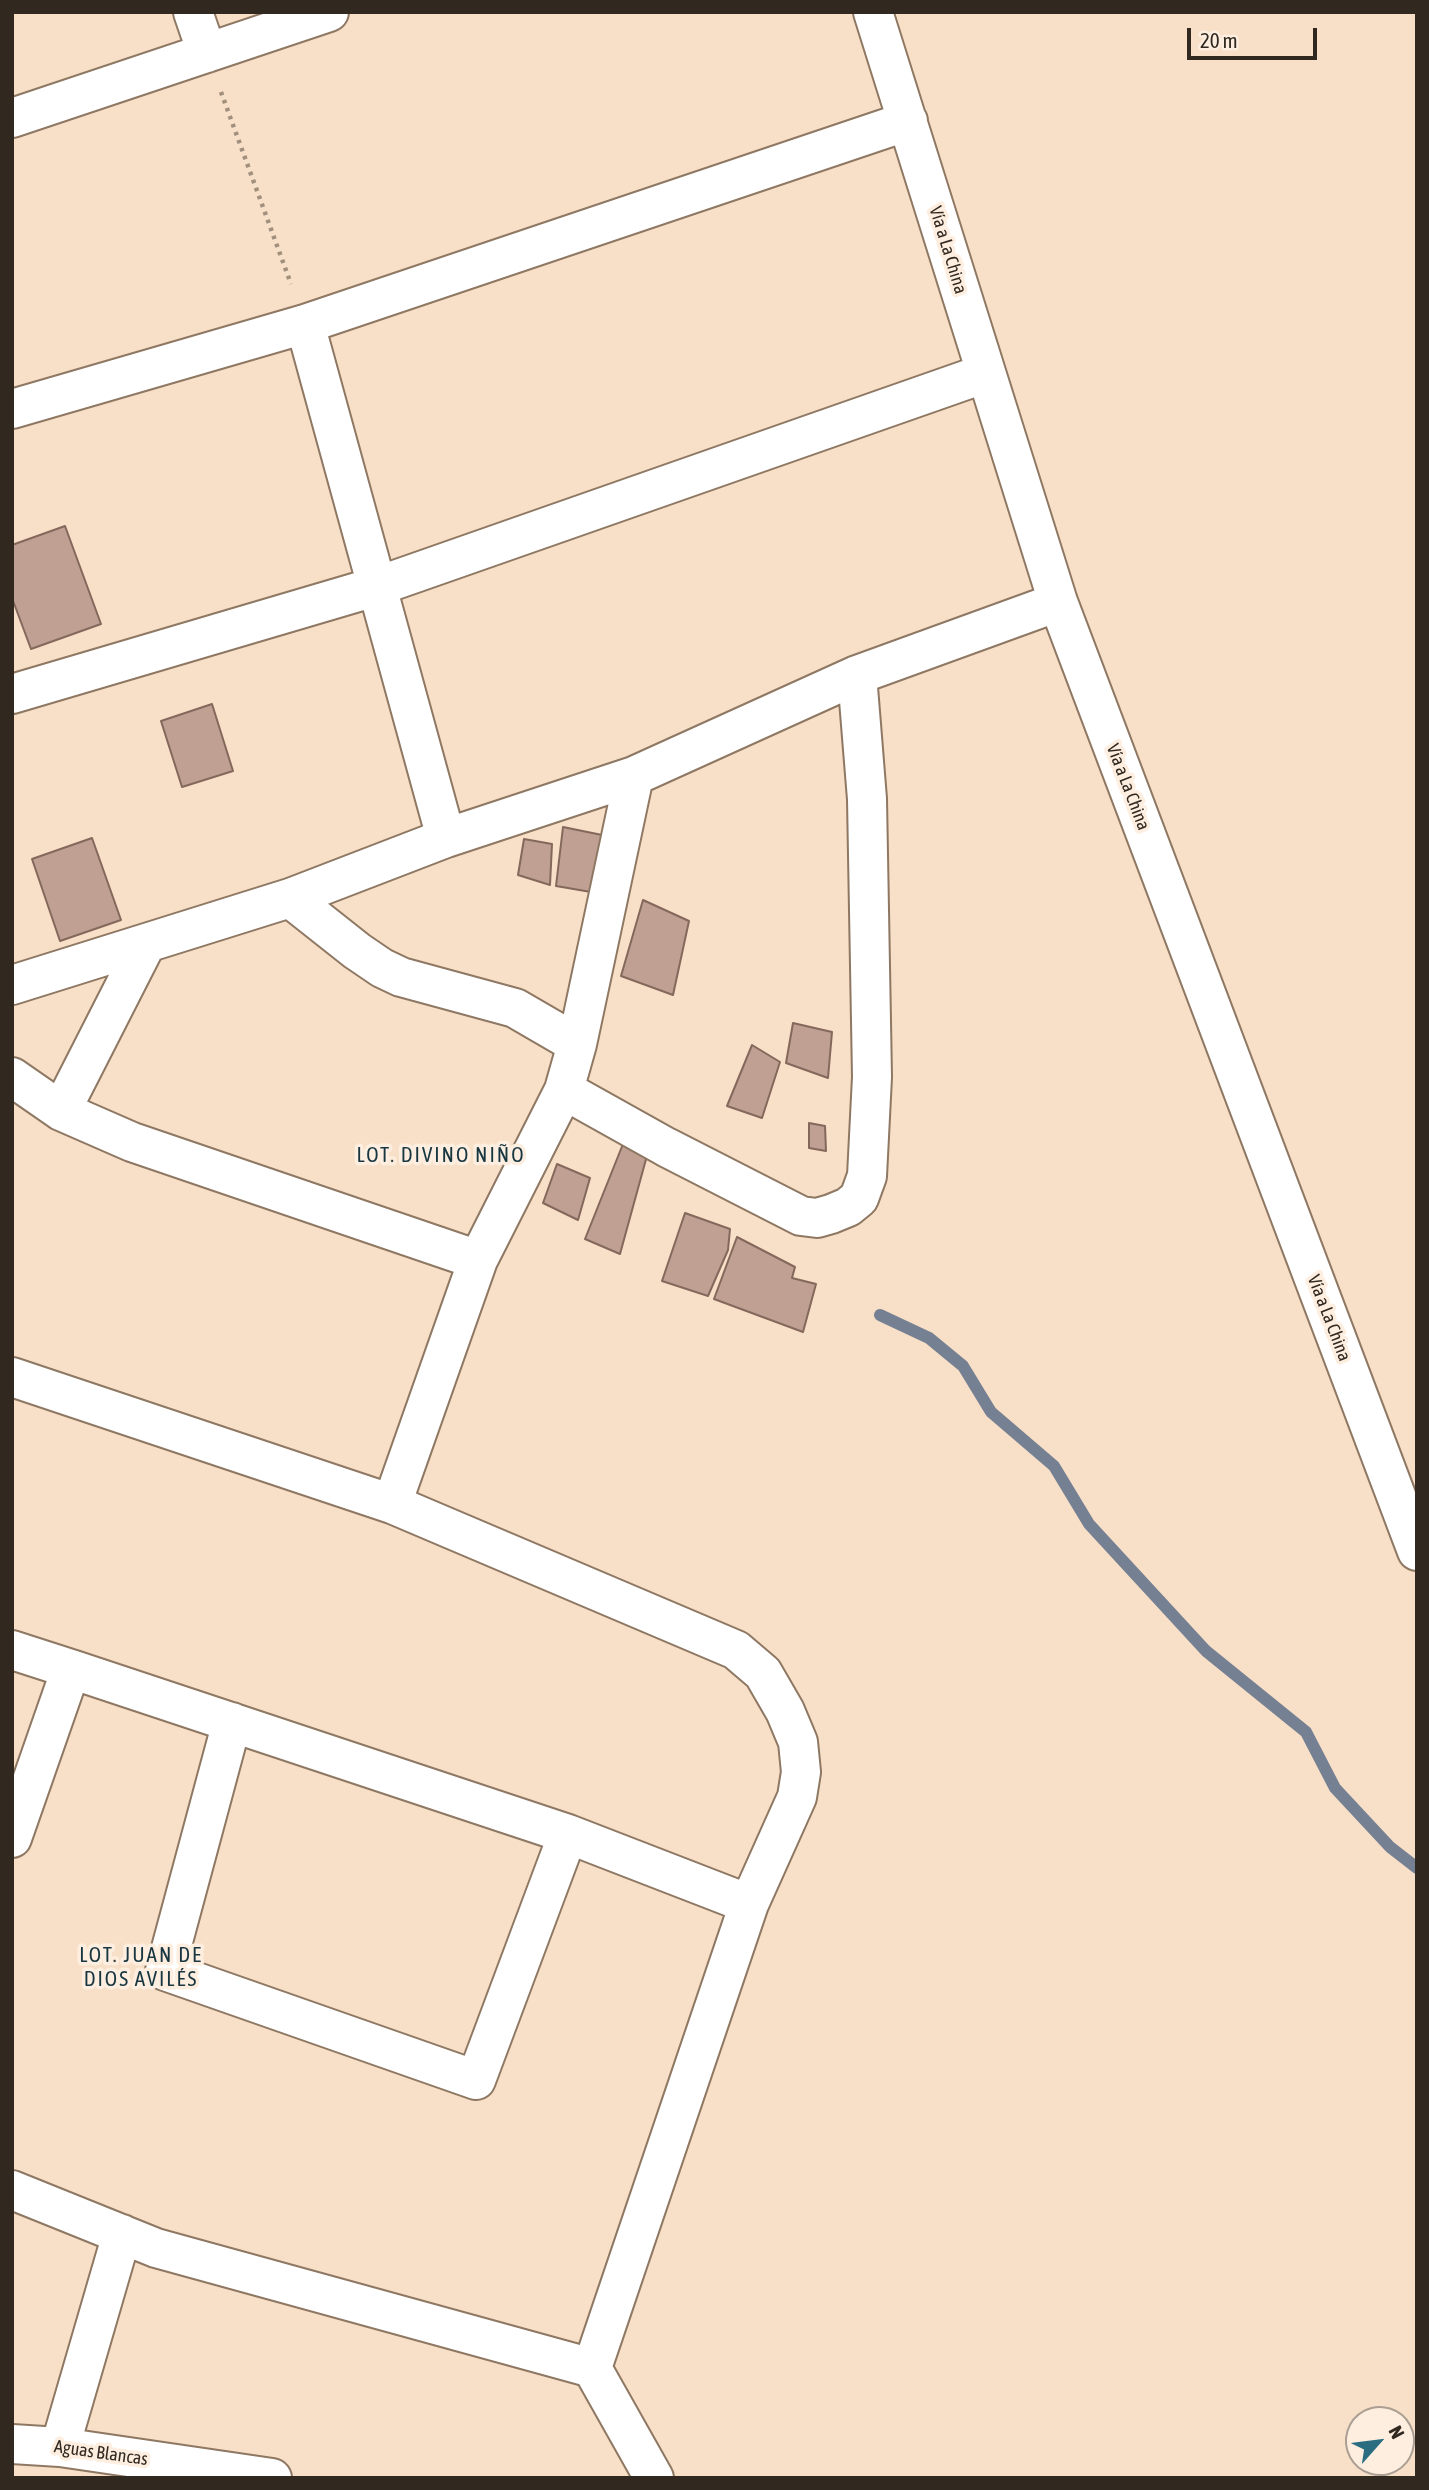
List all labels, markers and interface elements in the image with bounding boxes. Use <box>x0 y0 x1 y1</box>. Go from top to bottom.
scale bar <box>1191 14 1320 58</box>
text: 20 m <box>1200 28 1238 52</box>
street label: Vía a La China <box>924 204 972 296</box>
street label: Vía a La China <box>1102 741 1154 833</box>
district label: LOT. DIVINO NIÑO <box>358 1142 524 1168</box>
street label: Vía a La China <box>1303 1272 1355 1364</box>
district label: LOT. JUAN DE DIOS AVILÉS <box>81 1942 201 1992</box>
north arrow <box>1345 2406 1415 2476</box>
text: N <box>1384 2422 1409 2442</box>
street label: Aguas Blancas <box>53 2436 149 2470</box>

